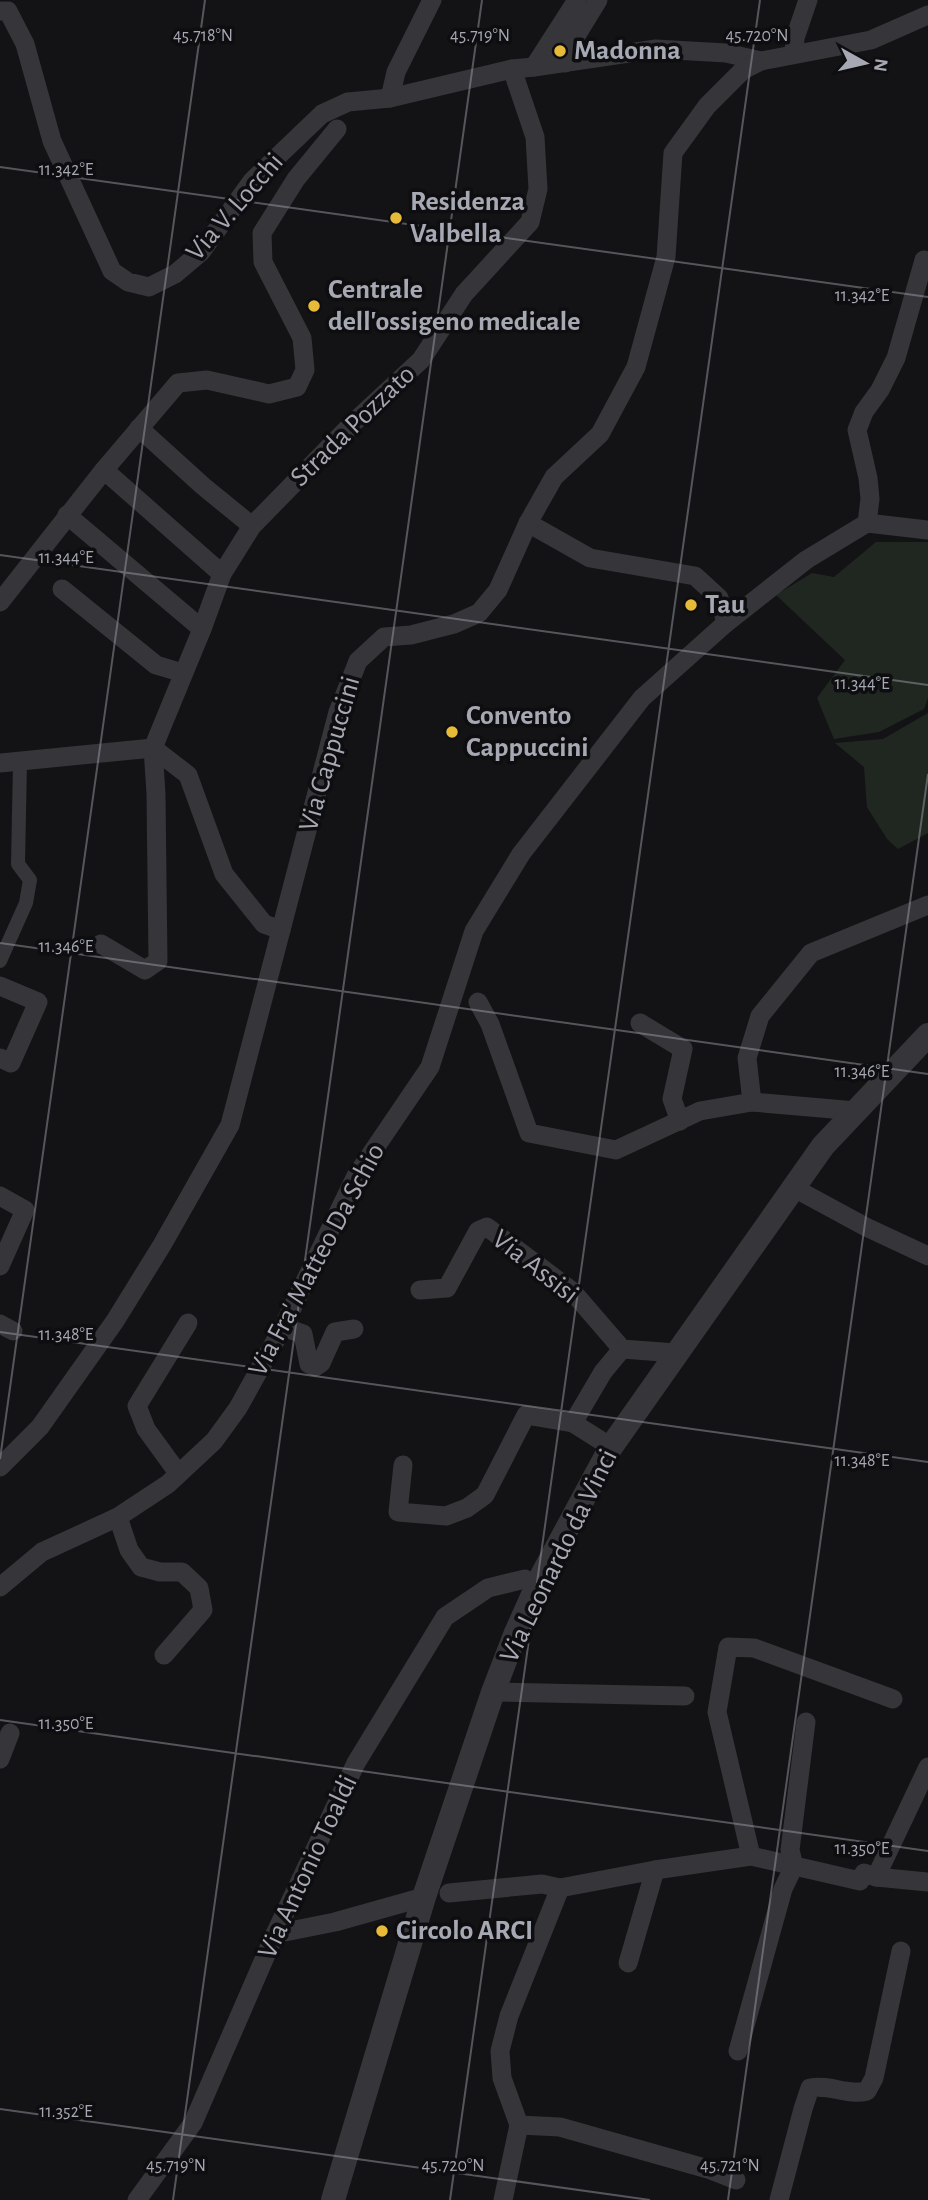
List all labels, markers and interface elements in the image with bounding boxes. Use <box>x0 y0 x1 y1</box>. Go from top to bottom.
text: 45.718°N <box>173 27 233 45</box>
text: 45.719°N <box>450 27 510 45</box>
text: 45.720°N <box>725 27 789 45</box>
north arrow <box>830 28 900 98</box>
place label: Madonna <box>574 37 681 65</box>
marker: Madonna <box>552 43 568 59</box>
text: N <box>870 57 891 73</box>
street label: Via V. Locchi <box>181 148 289 266</box>
text: 11.342°E <box>39 161 94 179</box>
place label: Residenza Valbella <box>410 188 525 248</box>
marker: Residenza Valbella <box>388 210 404 226</box>
place label: Centrale dell'ossigeno medicale <box>328 276 580 336</box>
text: 11.342°E <box>835 287 890 305</box>
marker: Centrale dell'ossigeno medicale <box>306 298 322 314</box>
street label: Strada Pozzato <box>285 360 421 492</box>
text: 11.344°E <box>38 549 94 567</box>
place label: Tau <box>705 591 746 619</box>
marker: Tau <box>683 597 699 613</box>
street label: Via Cappuccini <box>294 673 366 835</box>
text: 11.344°E <box>834 675 890 693</box>
place label: Convento Cappuccini <box>466 702 589 762</box>
marker: Convento Cappuccini <box>444 724 460 740</box>
text: 11.346°E <box>39 938 94 956</box>
text: 11.346°E <box>835 1063 890 1081</box>
street label: Via Fra' Matteo Da Schio <box>244 1139 390 1381</box>
street label: Via Assisi <box>487 1225 583 1309</box>
text: 11.348°E <box>38 1326 94 1344</box>
street label: Via Leonardo da Vinci <box>495 1445 623 1667</box>
text: 11.348°E <box>834 1452 890 1470</box>
text: 11.350°E <box>39 1715 94 1733</box>
street label: Via Antonio Toaldi <box>253 1771 363 1963</box>
text: 11.350°E <box>835 1840 890 1858</box>
place label: Circolo ARCI <box>396 1917 533 1945</box>
marker: Circolo ARCI <box>374 1923 390 1939</box>
text: 11.352°E <box>39 2103 93 2121</box>
text: 45.719°N <box>146 2157 206 2175</box>
text: 45.720°N <box>421 2157 485 2175</box>
text: 45.721°N <box>700 2157 760 2175</box>

